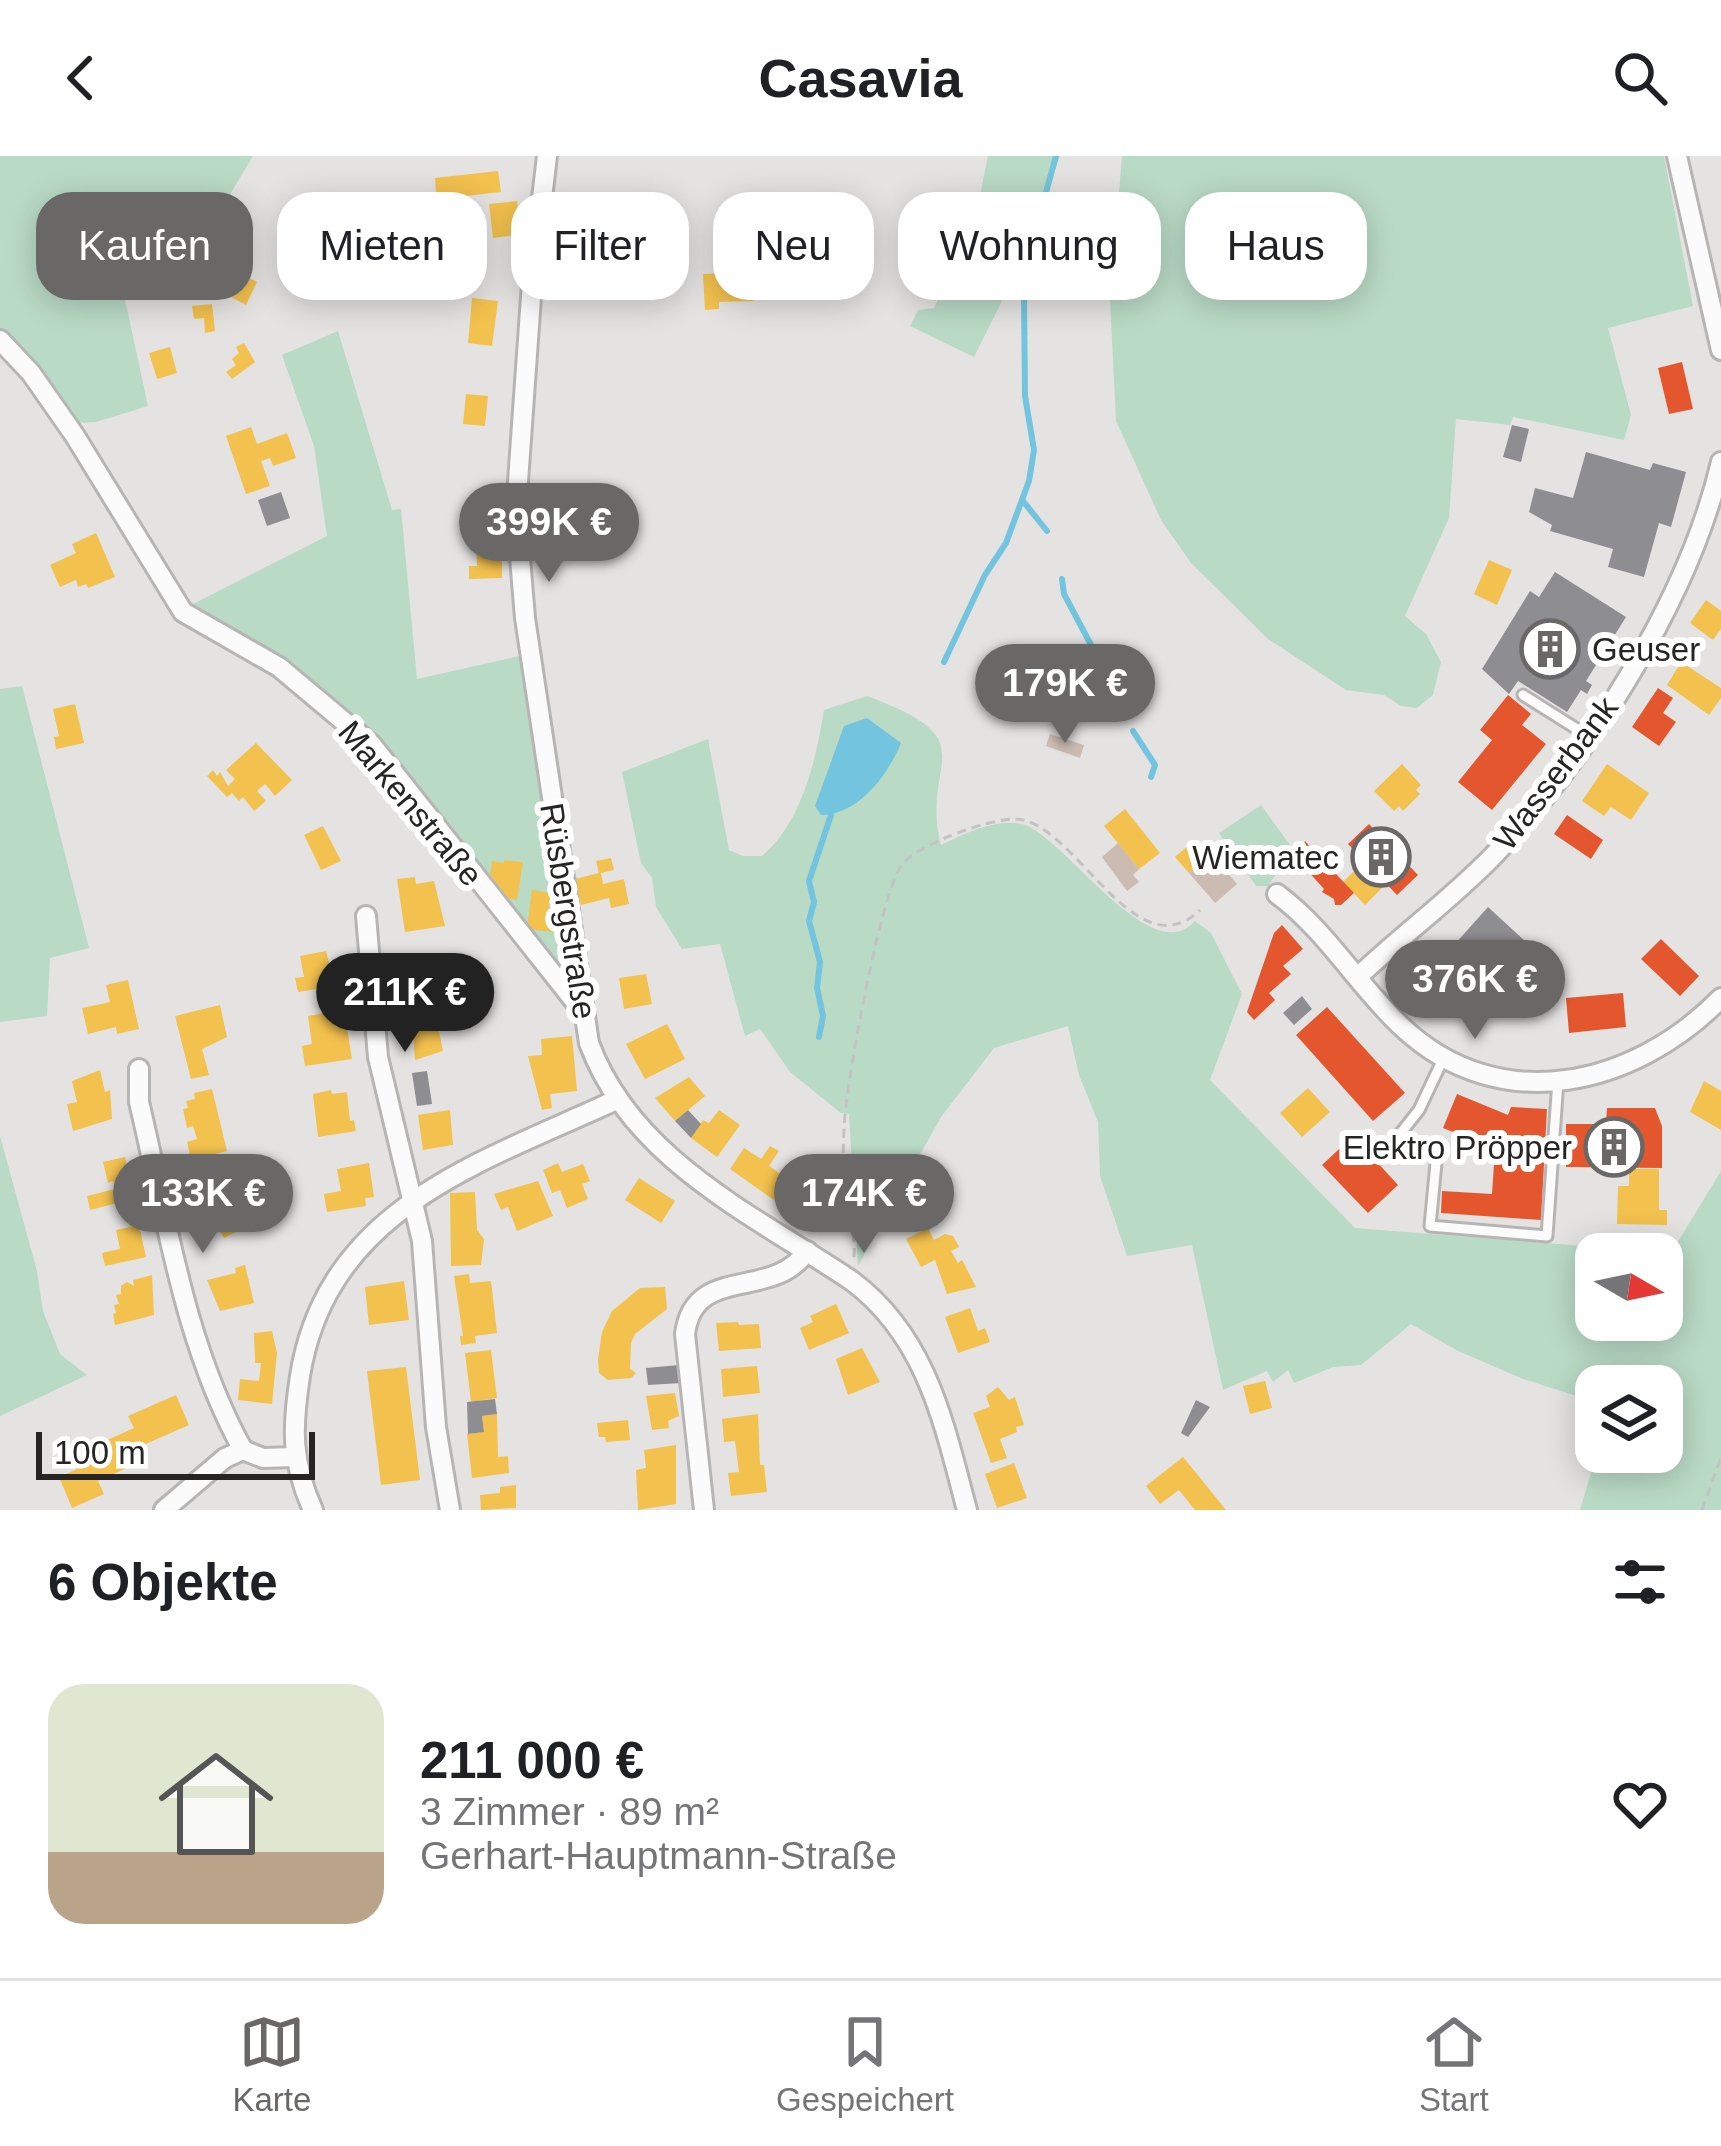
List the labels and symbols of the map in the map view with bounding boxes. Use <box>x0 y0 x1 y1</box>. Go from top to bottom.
pin: 399K € <box>451 483 647 585</box>
building icon: Geuser <box>1519 618 1581 680</box>
place label: Geuser <box>1592 631 1700 668</box>
pin: 179K € <box>967 644 1163 746</box>
street label: Wasserbank <box>1486 689 1625 857</box>
street label: Markenstraße <box>331 713 490 893</box>
street label: Rüsbergstraße <box>533 800 604 1022</box>
building icon: Wiematec <box>1350 826 1412 888</box>
place label: Wiematec <box>1192 839 1339 876</box>
pin: 376K € <box>1377 940 1573 1042</box>
pin: 211K € <box>307 953 503 1055</box>
building icon: Elektro Pröpper <box>1583 1116 1645 1178</box>
place label: Elektro Pröpper <box>1343 1129 1572 1166</box>
pin: 133K € <box>105 1154 301 1256</box>
pin: 174K € <box>766 1154 962 1256</box>
north arrow <box>1575 1233 1683 1341</box>
scale bar <box>36 1426 315 1479</box>

